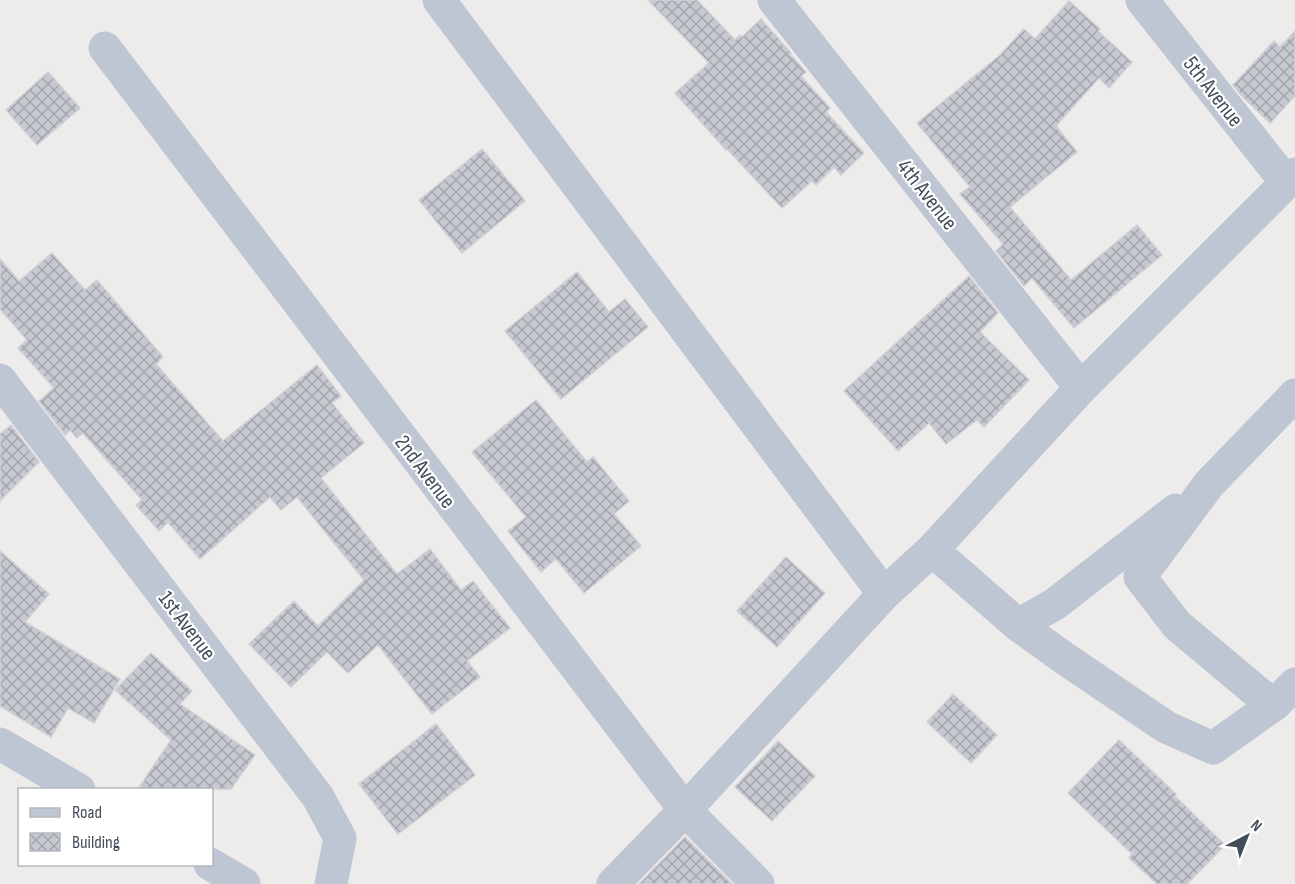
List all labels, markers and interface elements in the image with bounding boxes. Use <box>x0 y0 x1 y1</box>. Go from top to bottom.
street label: 5th Avenue <box>1177 51 1249 133</box>
street label: 4th Avenue <box>891 154 963 236</box>
street label: 2nd Avenue <box>388 430 461 514</box>
street label: 1st Avenue <box>152 586 222 666</box>
legend <box>18 788 213 866</box>
text: Road <box>72 802 102 823</box>
north arrow <box>1217 806 1277 866</box>
text: N <box>1247 816 1266 836</box>
text: Building <box>72 832 120 853</box>

